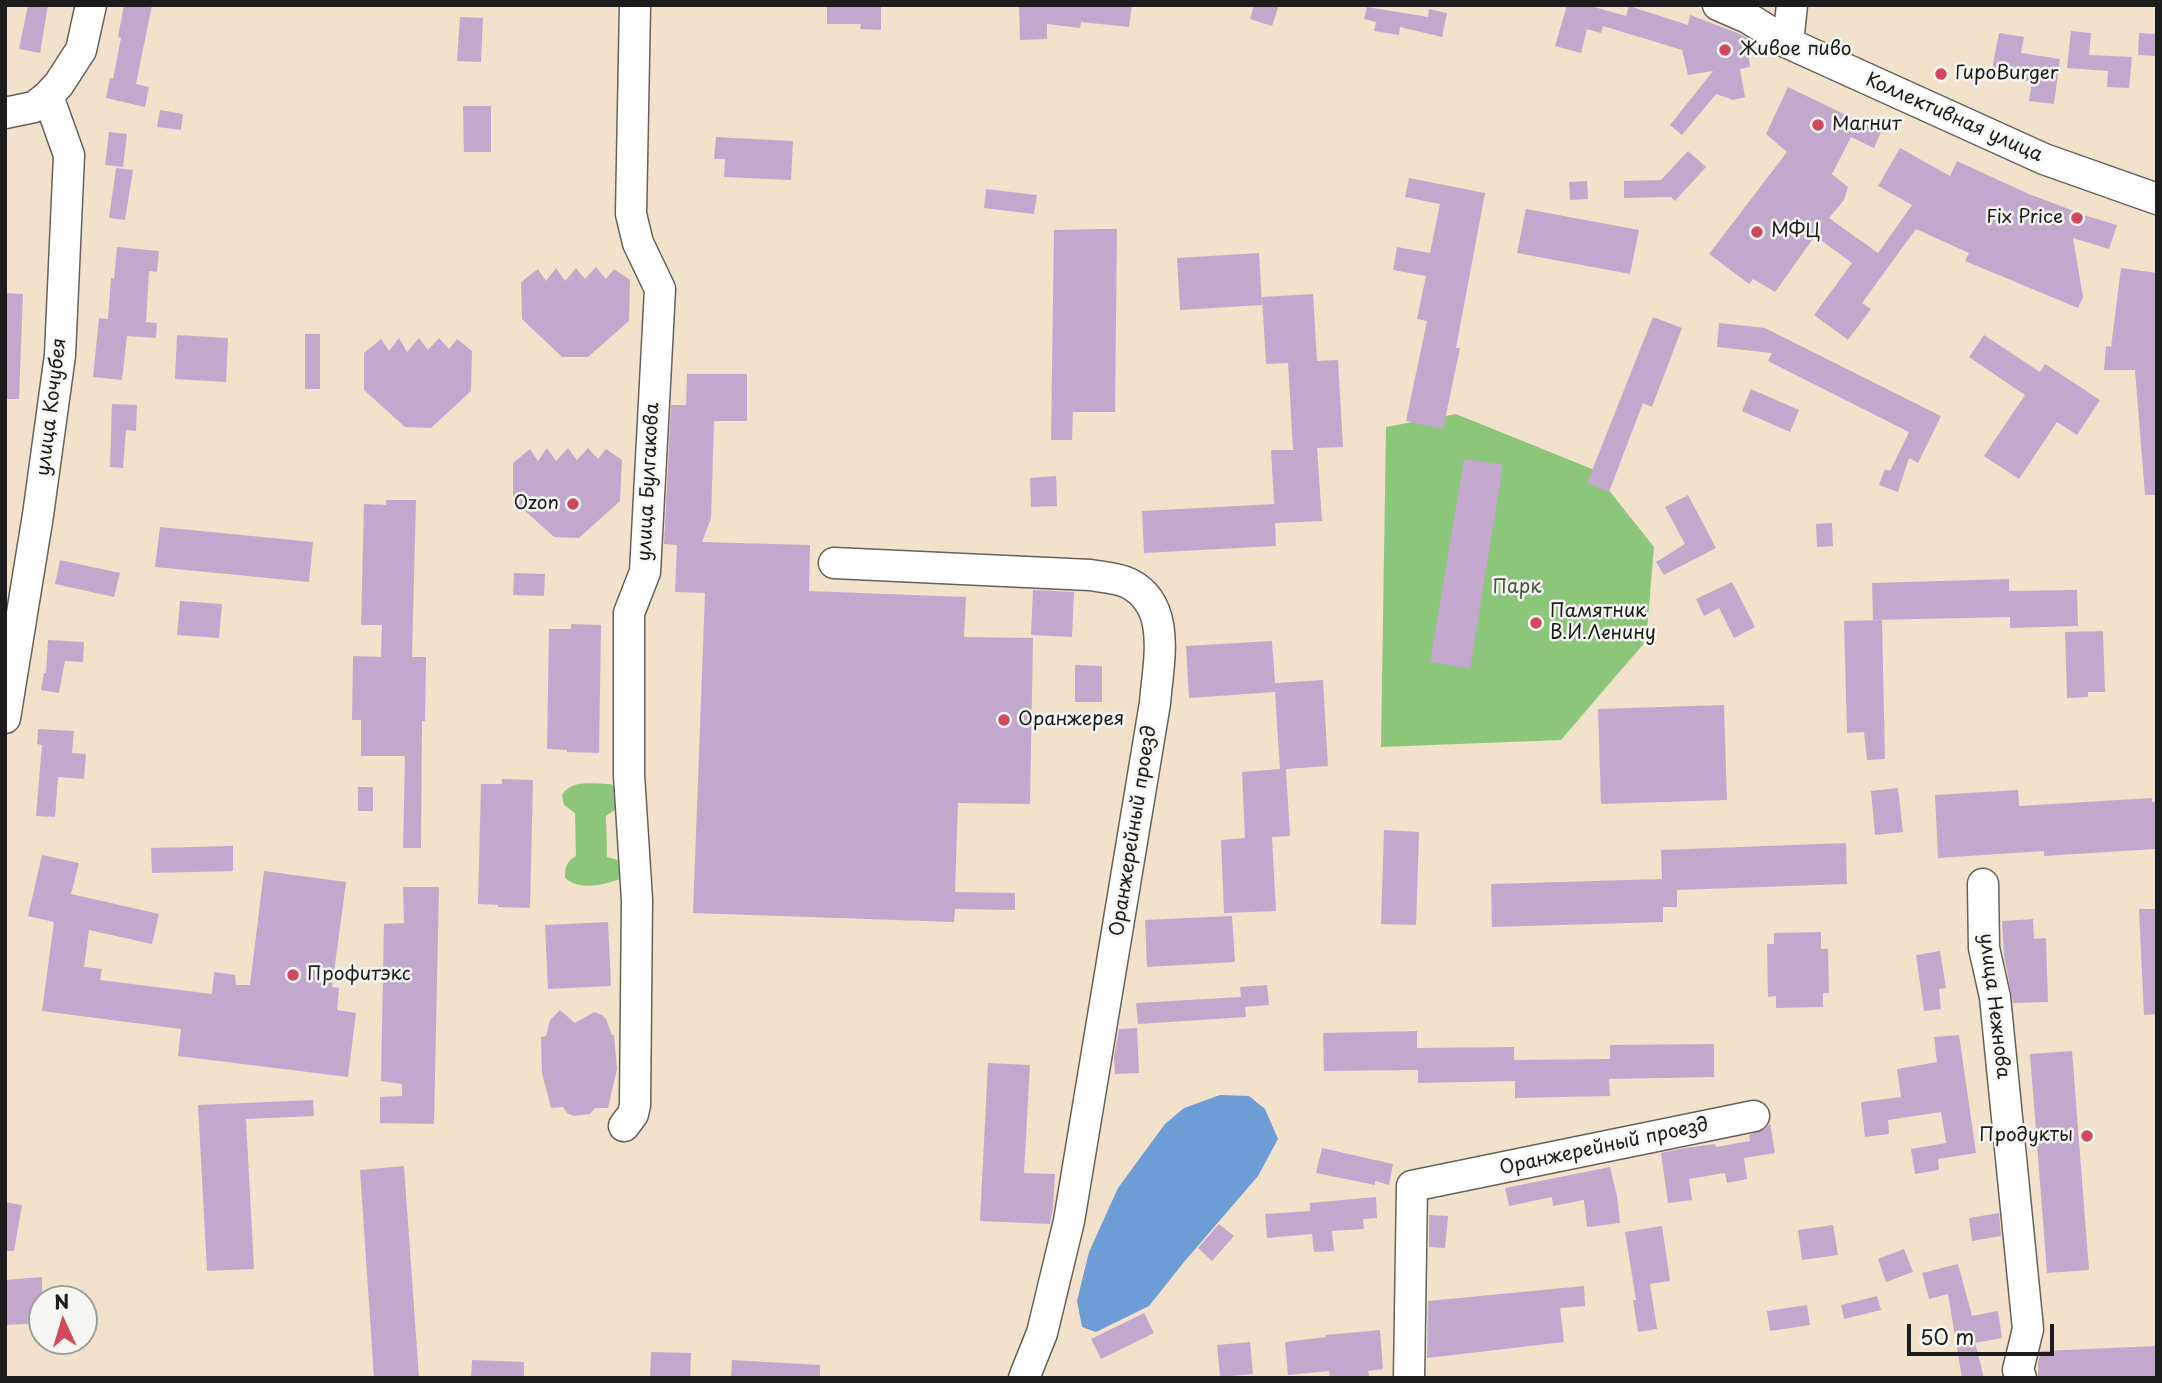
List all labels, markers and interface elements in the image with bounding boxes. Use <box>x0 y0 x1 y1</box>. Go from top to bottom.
place label: Живое пиво <box>1739 39 1852 61</box>
marker: Живое пиво <box>1717 42 1733 58</box>
place label: ГироBurger <box>1955 63 2059 85</box>
marker: ГироBurger <box>1933 66 1949 82</box>
street label: Коллективная улица <box>1862 69 2046 167</box>
place label: Магнит <box>1832 114 1902 136</box>
marker: Магнит <box>1810 117 1826 133</box>
place label: Fix Price <box>1986 207 2063 229</box>
marker: Fix Price <box>2069 210 2085 226</box>
place label: МФЦ <box>1771 221 1820 243</box>
marker: МФЦ <box>1749 224 1765 240</box>
street label: улица Кочубея <box>32 337 72 477</box>
street label: улица Булгакова <box>633 402 665 562</box>
place label: Ozon <box>514 493 559 515</box>
marker: Ozon <box>565 496 581 512</box>
park label: Парк <box>1492 577 1542 599</box>
place label: Памятник В.И.Ленину <box>1550 601 1656 645</box>
marker: Памятник В.И.Ленину <box>1528 615 1544 631</box>
place label: Оранжерея <box>1018 709 1124 731</box>
marker: Оранжерея <box>996 712 1012 728</box>
street label: Оранжерейный проезд <box>1106 724 1162 938</box>
street label: улица Нежнова <box>1974 932 2014 1080</box>
place label: Профитэкс <box>307 964 411 986</box>
marker: Профитэкс <box>285 967 301 983</box>
street label: Оранжерейный проезд <box>1497 1114 1711 1180</box>
place label: Продукты <box>1979 1125 2073 1147</box>
marker: Продукты <box>2079 1128 2095 1144</box>
north arrow <box>28 1285 98 1355</box>
text: N <box>53 1287 70 1316</box>
scale bar <box>1910 1310 2057 1354</box>
text: 50 m <box>1920 1320 1974 1352</box>

